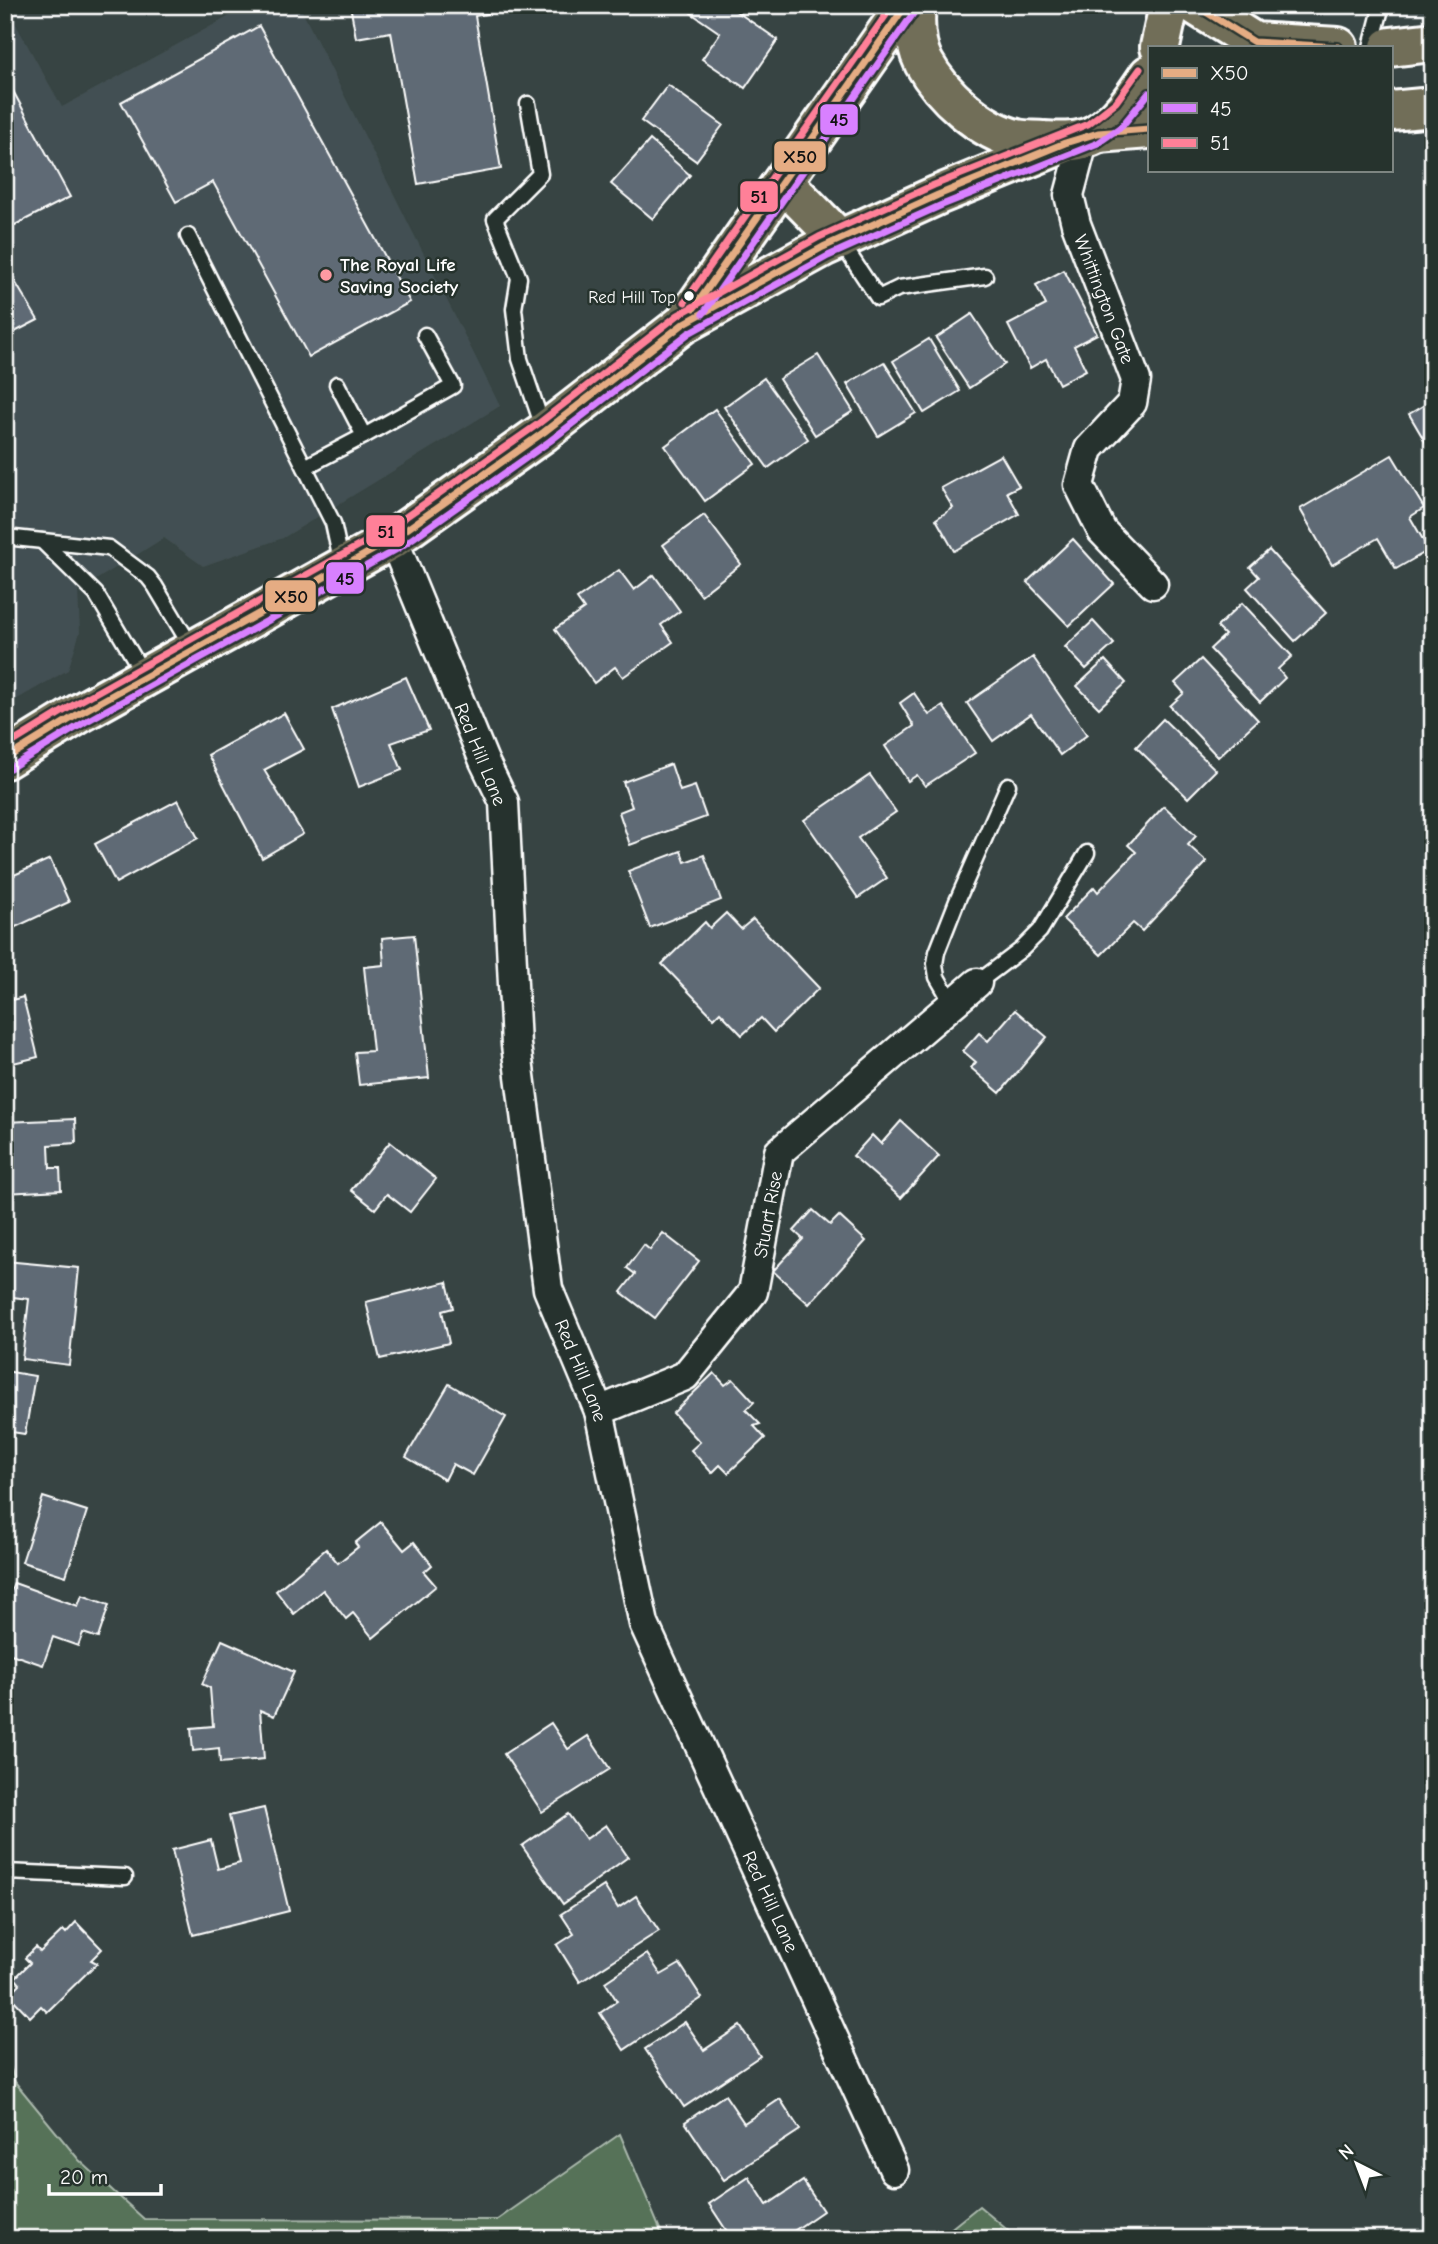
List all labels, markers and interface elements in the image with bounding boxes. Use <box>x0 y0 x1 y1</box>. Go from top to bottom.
legend <box>1148 46 1392 172</box>
text: X50 <box>1210 61 1249 85</box>
text: 45 <box>1210 97 1232 121</box>
line badge: 45 <box>819 103 859 136</box>
text: 45 <box>829 109 849 131</box>
text: 51 <box>1210 131 1230 155</box>
line badge: X50 <box>773 140 827 173</box>
text: X50 <box>783 146 817 168</box>
line badge: 51 <box>739 180 779 213</box>
text: 51 <box>750 186 768 208</box>
street label: Whittington Gate <box>1069 232 1139 367</box>
place label: The Royal Life Saving Society <box>340 254 459 298</box>
marker: The Royal Life Saving Society <box>318 267 334 283</box>
place label: Red Hill Top <box>588 288 676 307</box>
marker: Red Hill Top <box>682 289 696 303</box>
line badge: 51 <box>365 514 406 548</box>
text: 51 <box>377 521 395 543</box>
line badge: 45 <box>325 561 365 595</box>
text: 45 <box>335 568 355 590</box>
line badge: X50 <box>264 579 317 613</box>
text: X50 <box>274 586 308 608</box>
street label: Red Hill Lane <box>450 700 511 809</box>
street label: Stuart Rise <box>750 1169 787 1260</box>
street label: Red Hill Lane <box>550 1316 611 1424</box>
street label: Red Hill Lane <box>737 1848 803 1956</box>
north arrow <box>1322 2128 1392 2198</box>
text: N <box>1334 2140 1358 2164</box>
scale bar <box>49 2153 161 2197</box>
text: 20 m <box>60 2165 108 2189</box>

